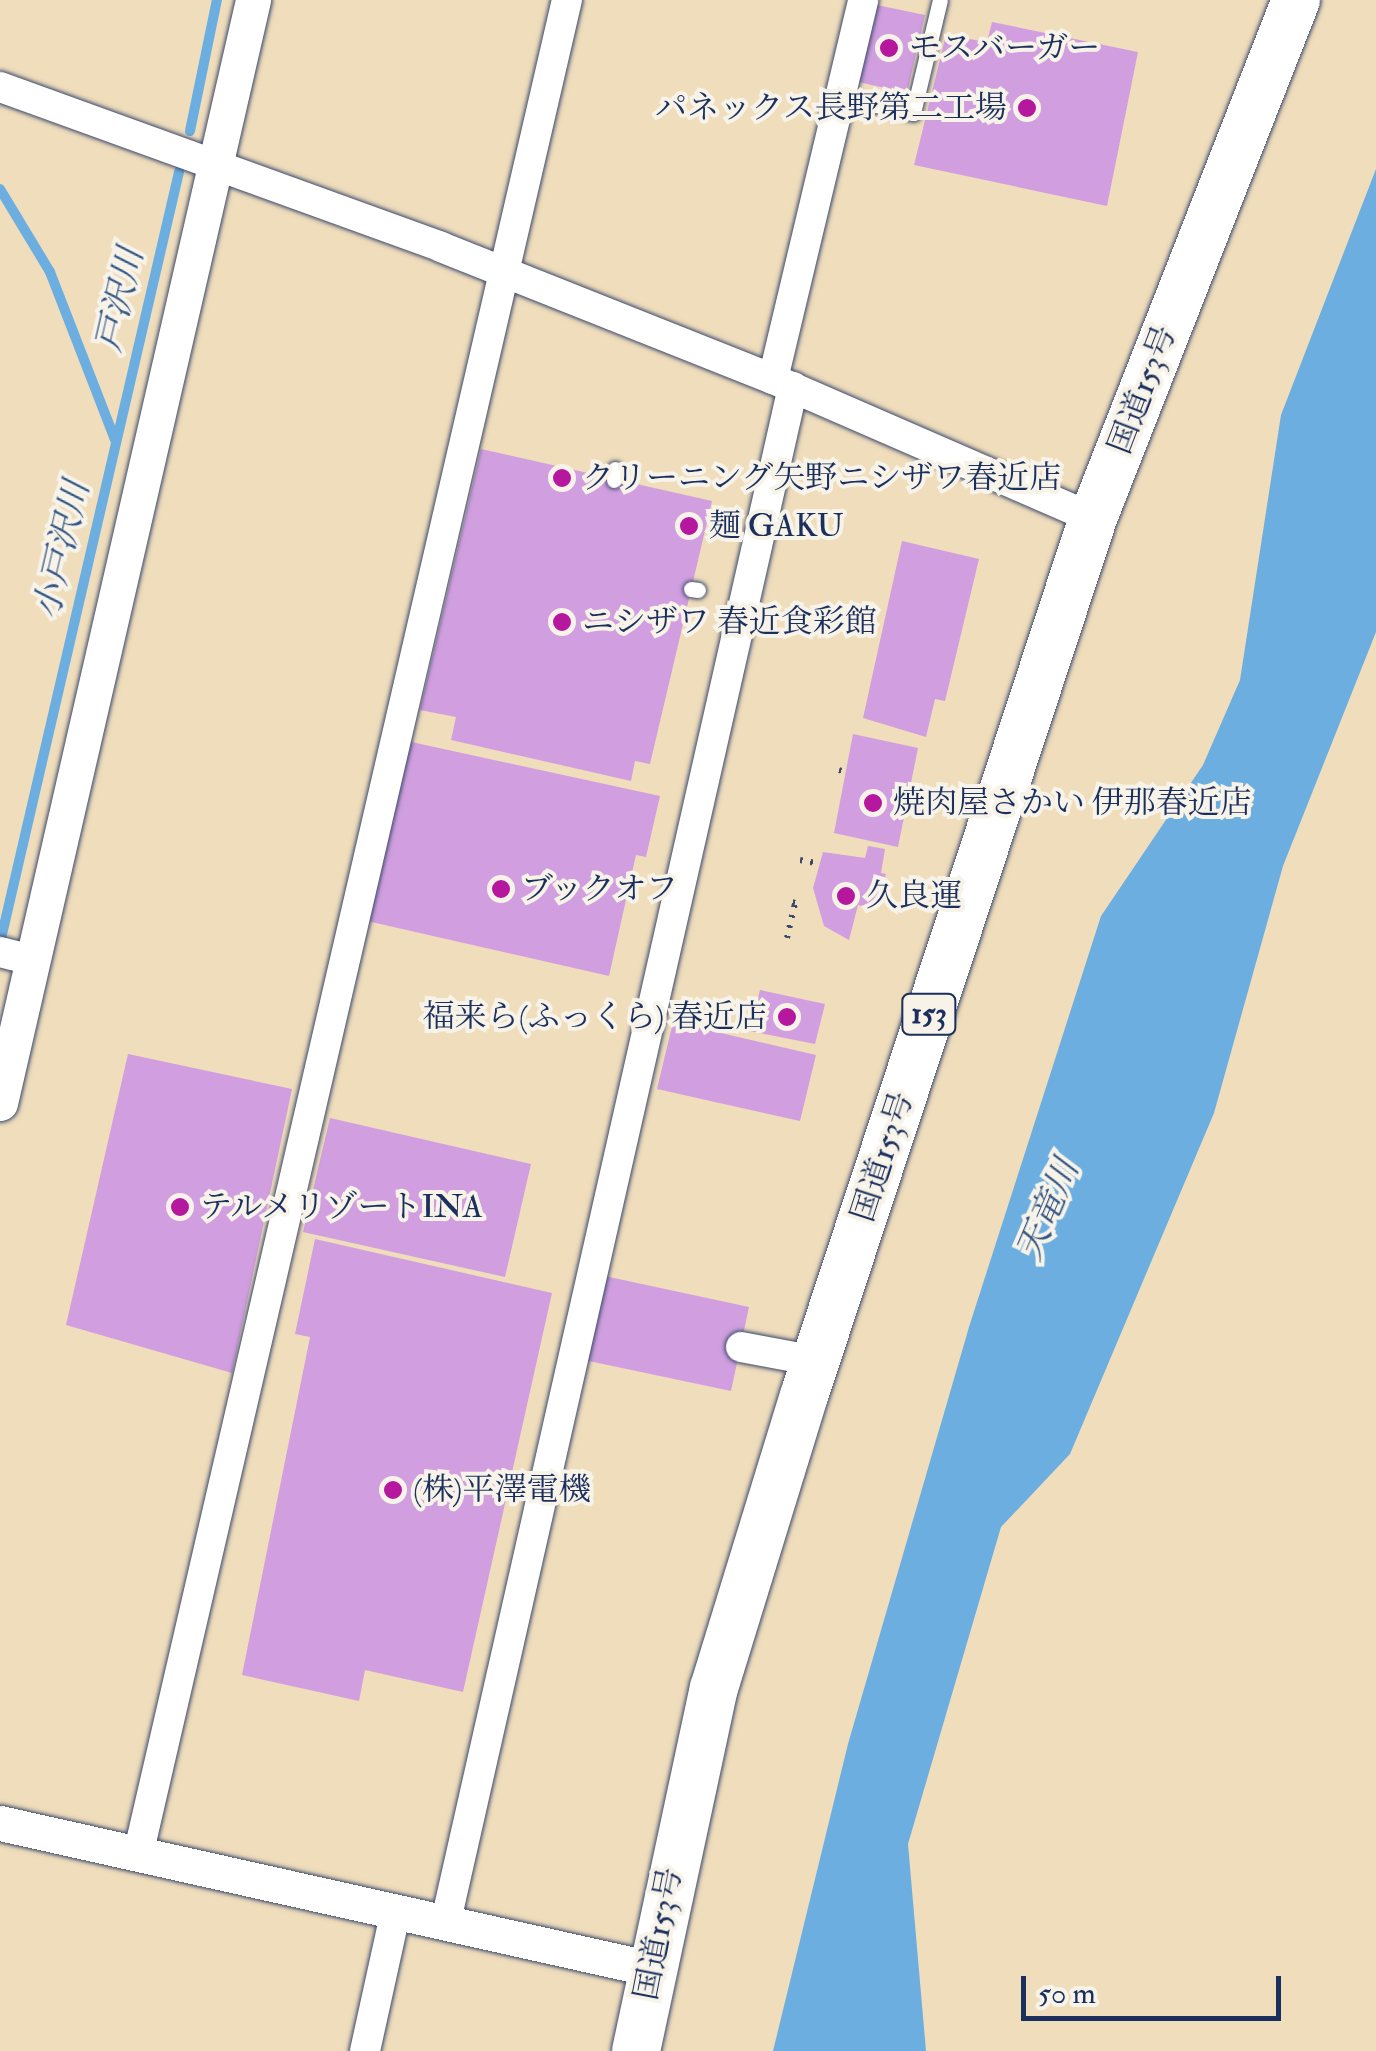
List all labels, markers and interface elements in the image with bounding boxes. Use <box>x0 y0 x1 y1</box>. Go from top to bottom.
place label: モスバーガー <box>909 29 1101 67</box>
marker: モスバーガー <box>878 37 900 59</box>
place label: パネックス長野第二工場 <box>655 89 1007 127</box>
marker: パネックス長野第二工場 <box>1016 97 1038 119</box>
water label: 戸沢川 <box>88 244 152 356</box>
street label: 国道153号 <box>1101 321 1185 459</box>
place label: クリーニング矢野ニシザワ春近店 <box>582 459 1062 497</box>
marker: クリーニング矢野ニシザワ春近店 <box>551 467 573 489</box>
water label: 小戸沢川 <box>26 477 98 623</box>
place label: 麺 GAKU <box>709 507 844 545</box>
marker: 麺 GAKU <box>678 515 700 537</box>
place label: ニシザワ 春近食彩館 <box>582 603 877 641</box>
marker: ニシザワ 春近食彩館 <box>551 611 573 633</box>
place label: 焼肉屋さかい 伊那春近店 <box>893 784 1252 822</box>
marker: 焼肉屋さかい 伊那春近店 <box>862 792 884 814</box>
place label: ブックオフ <box>521 870 681 908</box>
place label: 久良運 <box>866 877 962 915</box>
marker: ブックオフ <box>490 878 512 900</box>
marker: 久良運 <box>835 885 857 907</box>
road number: 153 <box>899 989 959 1039</box>
place label: 福来ら(ふっくら) 春近店 <box>423 998 767 1036</box>
marker: 福来ら(ふっくら) 春近店 <box>776 1006 798 1028</box>
street label: 国道153号 <box>844 1088 922 1226</box>
water label: 天竜川 <box>1008 1153 1088 1267</box>
place label: テルメリゾートINA <box>200 1188 485 1226</box>
marker: テルメリゾートINA <box>169 1196 191 1218</box>
place label: (株)平澤電機 <box>413 1471 590 1509</box>
marker: (株)平澤電機 <box>382 1479 404 1501</box>
street label: 国道153号 <box>627 1865 691 2003</box>
scale bar <box>1026 1956 1286 2018</box>
text: 50 m <box>1038 1975 1096 2012</box>

